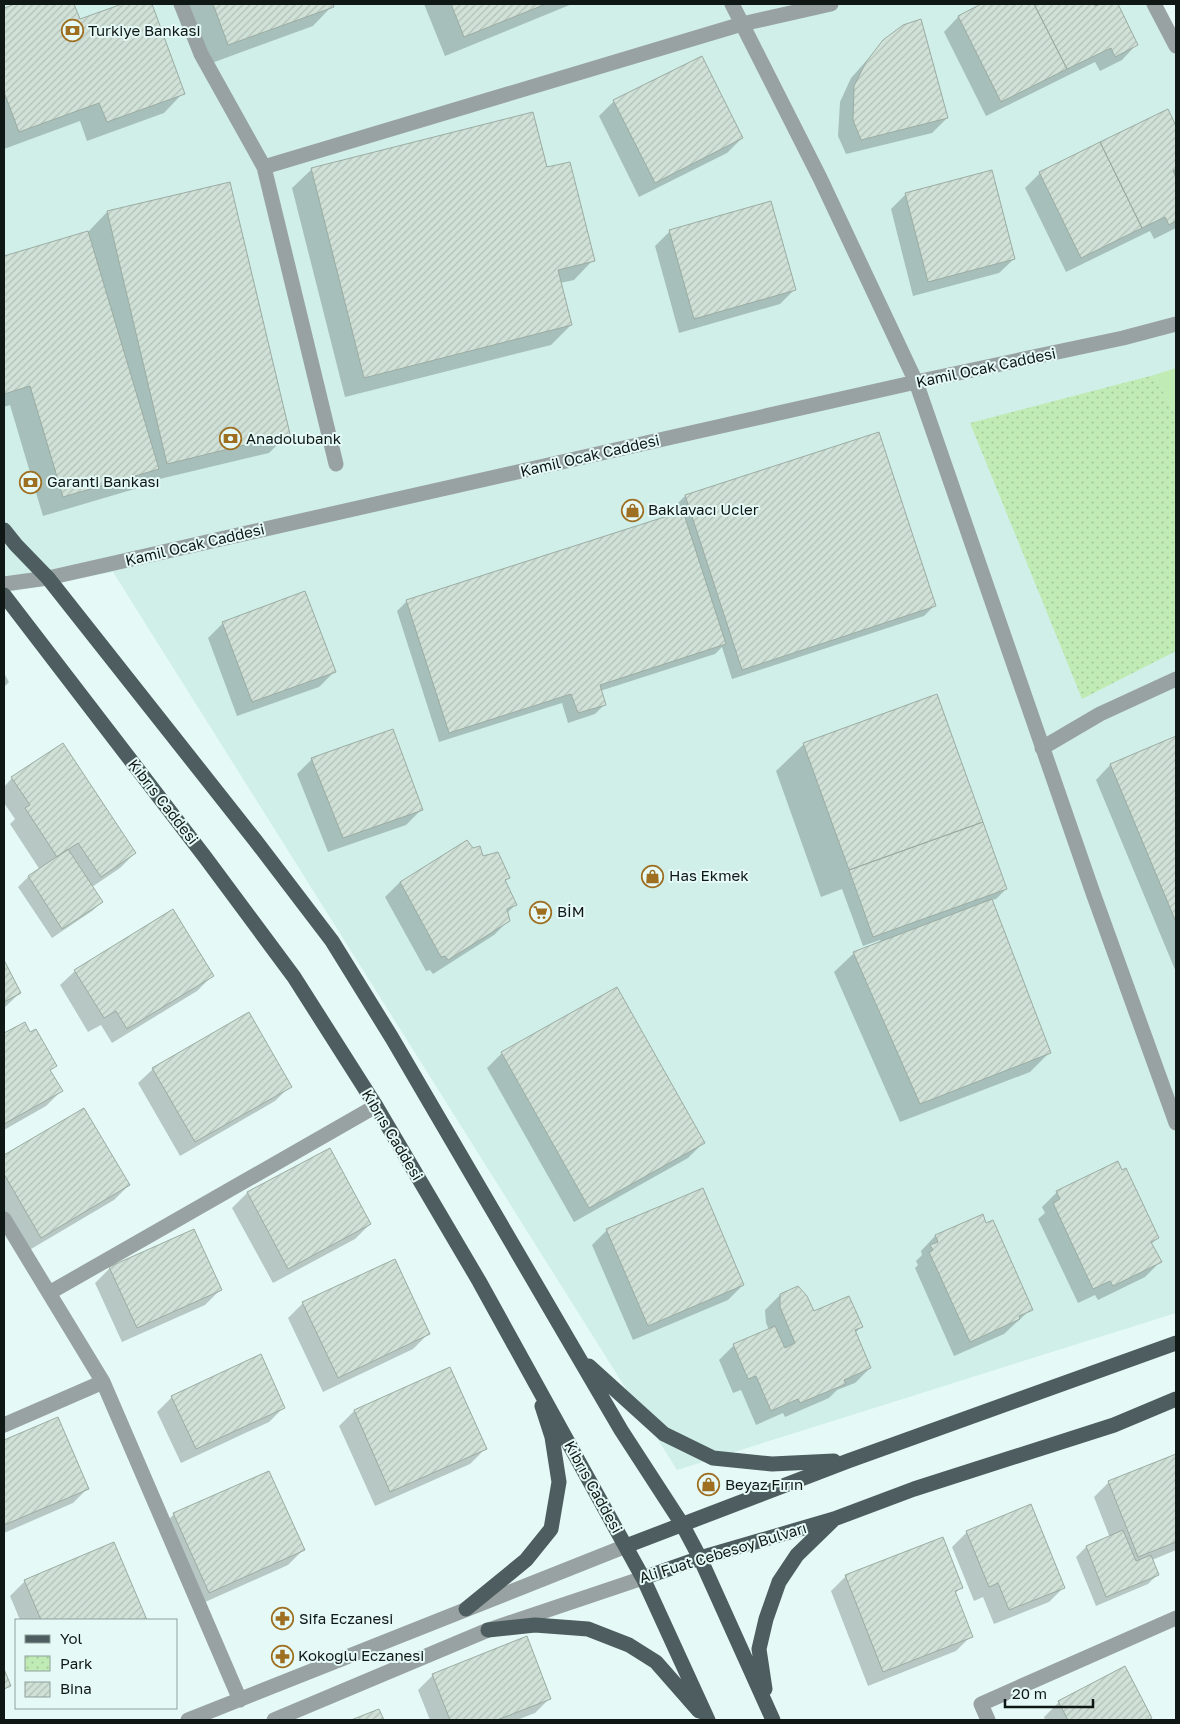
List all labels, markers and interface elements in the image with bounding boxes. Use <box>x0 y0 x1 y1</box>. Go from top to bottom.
bank icon: Turkiye Bankasi <box>60 19 84 43</box>
place label: Turkiye Bankasi <box>88 21 200 39</box>
street label: Kamil Ocak Caddesi <box>914 343 1057 391</box>
bank icon: Anadolubank <box>218 427 242 451</box>
place label: Anadolubank <box>246 429 342 447</box>
street label: Kamil Ocak Caddesi <box>518 430 661 480</box>
bank icon: Garanti Bankası <box>19 470 43 494</box>
place label: Garanti Bankası <box>47 472 160 490</box>
shop icon: Baklavacı Ucler <box>620 498 644 522</box>
place label: Baklavacı Ucler <box>648 500 759 518</box>
street label: Kamil Ocak Caddesi <box>123 519 266 569</box>
street label: Kıbrıs Caddesi <box>125 755 203 847</box>
shop icon: Has Ekmek <box>641 864 665 888</box>
place label: Has Ekmek <box>669 866 749 884</box>
supermarket icon: BİM <box>529 900 553 924</box>
place label: BİM <box>557 902 585 920</box>
street label: Kıbrıs Caddesi <box>359 1086 427 1183</box>
street label: Kıbrıs Caddesi <box>561 1437 627 1536</box>
shop icon: Beyaz Fırın <box>697 1473 721 1497</box>
place label: Beyaz Fırın <box>725 1475 803 1493</box>
street label: Ali Fuat Cebesoy Bulvarı <box>637 1518 809 1586</box>
pharmacy icon: Sifa Eczanesi <box>271 1607 295 1631</box>
place label: Sifa Eczanesi <box>299 1609 393 1627</box>
legend <box>15 1619 178 1709</box>
text: Yol <box>60 1629 82 1647</box>
pharmacy icon: Kokoglu Eczanesi <box>270 1644 294 1668</box>
place label: Kokoglu Eczanesi <box>298 1646 424 1664</box>
text: Park <box>60 1654 93 1672</box>
scale bar <box>1005 1676 1092 1708</box>
text: Bina <box>60 1679 92 1697</box>
text: 20 m <box>1012 1684 1047 1702</box>

